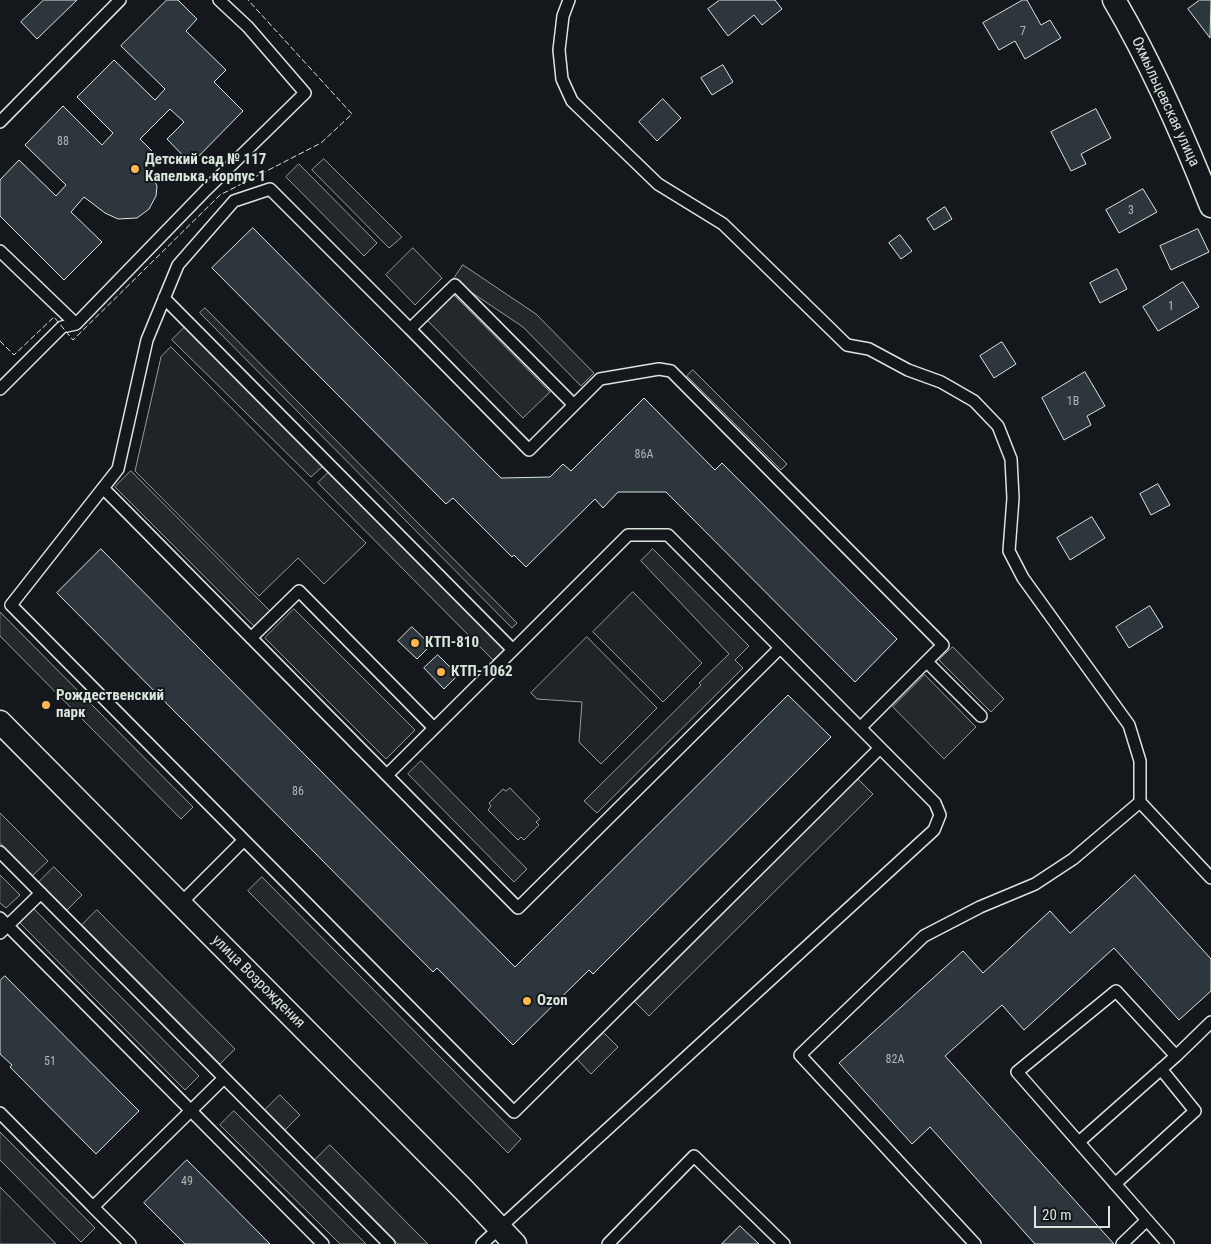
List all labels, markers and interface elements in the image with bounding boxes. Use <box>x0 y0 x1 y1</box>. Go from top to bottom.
house number: 7 <box>1020 25 1026 39</box>
street label: Охмыльцевская улица <box>1127 34 1203 170</box>
house number: 88 <box>57 135 69 149</box>
place label: Детский сад № 117 Капелька, корпус 1 <box>145 151 266 186</box>
marker: Детский сад № 117 Капелька, корпус 1 <box>129 163 141 175</box>
house number: 3 <box>1128 204 1134 218</box>
house number: 1 <box>1168 300 1174 314</box>
house number: 1В <box>1067 395 1079 409</box>
house number: 86А <box>635 448 653 462</box>
place label: КТП-810 <box>425 634 479 652</box>
marker: КТП-810 <box>409 637 421 649</box>
place label: КТП-1062 <box>451 663 513 681</box>
marker: КТП-1062 <box>435 666 447 678</box>
place label: Рождественский парк <box>56 687 164 722</box>
marker: Рождественский парк <box>40 699 52 711</box>
house number: 86 <box>292 785 304 799</box>
street label: улица Возрождения <box>208 932 308 1032</box>
place label: Ozon <box>537 992 568 1010</box>
marker: Ozon <box>521 995 533 1007</box>
house number: 82А <box>886 1053 904 1067</box>
house number: 51 <box>44 1055 56 1069</box>
house number: 49 <box>181 1175 193 1189</box>
scale bar <box>1036 1196 1112 1228</box>
text: 20 m <box>1042 1206 1072 1224</box>

